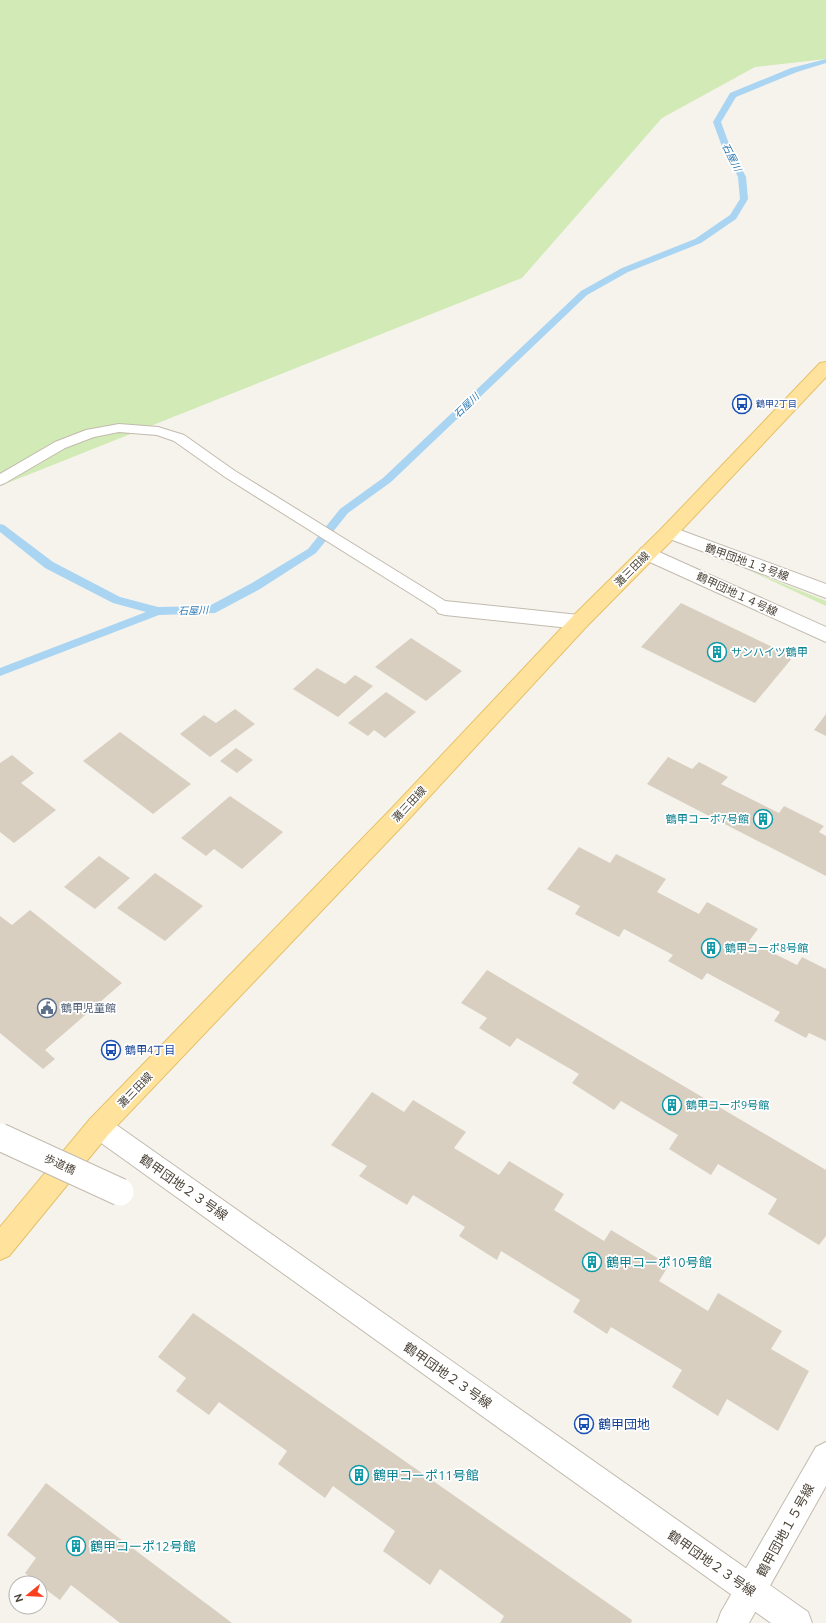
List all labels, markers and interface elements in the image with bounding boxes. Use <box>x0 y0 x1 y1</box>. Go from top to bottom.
water label: 石屋川 <box>720 141 744 174</box>
water label: 石屋川 <box>452 390 482 420</box>
bus stop icon: 鶴甲2丁目 <box>731 393 753 415</box>
place label: 鶴甲2丁目 <box>756 399 797 409</box>
street label: 鶴甲団地１３号線 <box>704 541 790 583</box>
street label: 灘三田線 <box>612 549 652 589</box>
street label: 鶴甲団地１４号線 <box>695 570 779 618</box>
water label: 石屋川 <box>178 604 209 617</box>
building icon: サンハイツ鶴甲 <box>706 641 728 663</box>
place label: サンハイツ鶴甲 <box>731 646 808 658</box>
street label: 灘三田線 <box>390 784 428 824</box>
building icon: 鶴甲コーポ7号館 <box>752 808 774 830</box>
place label: 鶴甲コーポ7号館 <box>666 813 749 825</box>
building icon: 鶴甲コーポ8号館 <box>700 937 722 959</box>
place label: 鶴甲コーポ8号館 <box>725 942 808 954</box>
public building icon: 鶴甲児童館 <box>36 997 58 1019</box>
place label: 鶴甲児童館 <box>61 1002 116 1014</box>
bus stop icon: 鶴甲4丁目 <box>100 1039 122 1061</box>
place label: 鶴甲4丁目 <box>125 1044 175 1056</box>
street label: 灘三田線 <box>115 1070 155 1110</box>
building icon: 鶴甲コーポ9号館 <box>661 1094 683 1116</box>
place label: 鶴甲コーポ9号館 <box>686 1099 769 1111</box>
street label: 鶴甲団地２３号線 <box>137 1151 231 1223</box>
street label: 歩道橋 <box>43 1152 77 1176</box>
building icon: 鶴甲コーポ10号館 <box>581 1251 603 1273</box>
place label: 鶴甲コーポ10号館 <box>606 1255 712 1269</box>
street label: 鶴甲団地２３号線 <box>401 1339 495 1411</box>
bus stop icon: 鶴甲団地 <box>573 1413 595 1435</box>
place label: 鶴甲団地 <box>598 1417 650 1431</box>
building icon: 鶴甲コーポ11号館 <box>348 1464 370 1486</box>
place label: 鶴甲コーポ11号館 <box>373 1468 479 1482</box>
street label: 鶴甲団地１５号線 <box>754 1481 816 1579</box>
street label: 鶴甲団地２３号線 <box>665 1527 759 1599</box>
building icon: 鶴甲コーポ12号館 <box>65 1535 87 1557</box>
place label: 鶴甲コーポ12号館 <box>90 1539 196 1553</box>
north arrow <box>8 1575 48 1615</box>
text: N <box>12 1592 25 1604</box>

